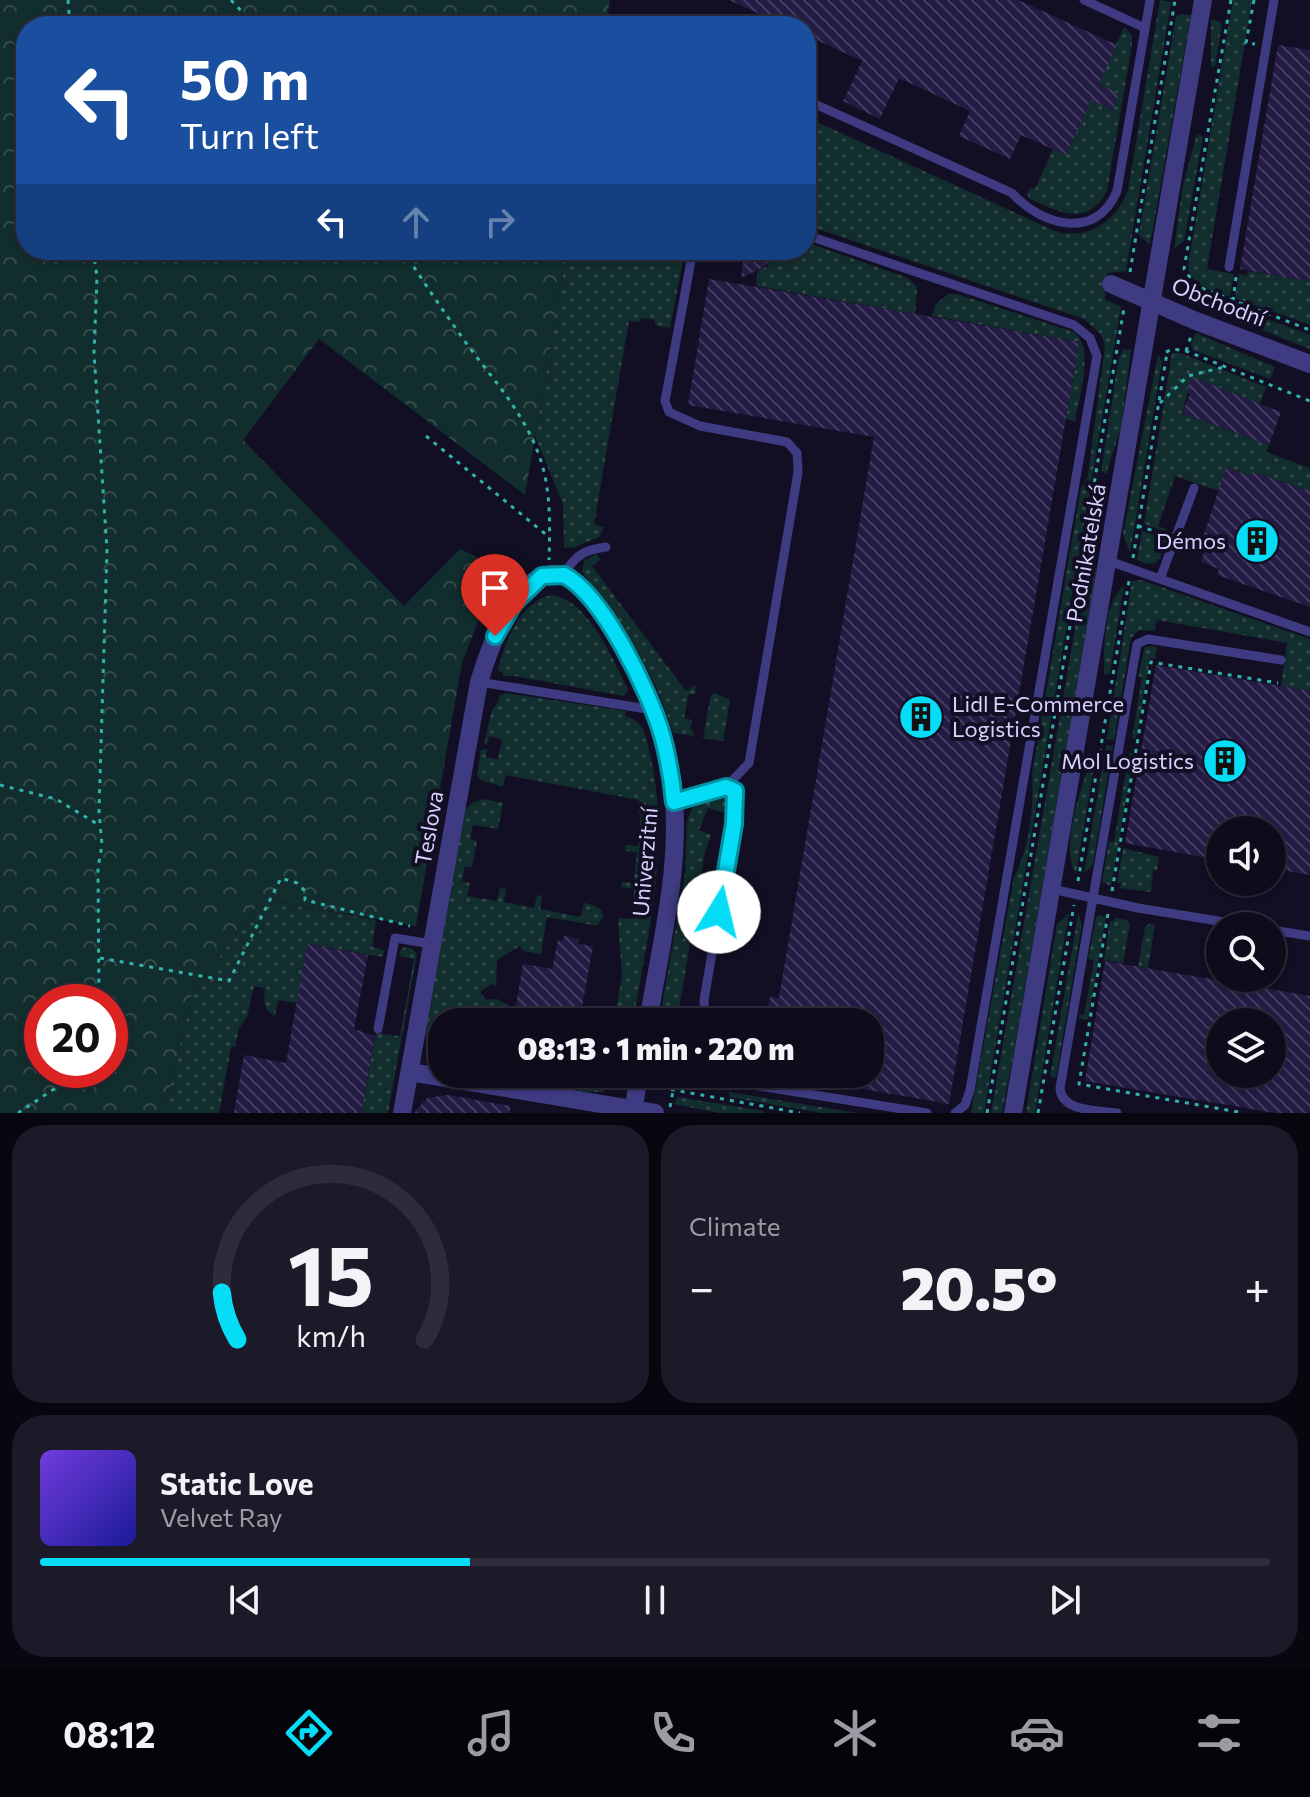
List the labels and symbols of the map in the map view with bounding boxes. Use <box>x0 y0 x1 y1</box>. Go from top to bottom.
street label: Obchodní <box>1168 271 1271 332</box>
street label: Podnikatelská <box>1060 481 1111 624</box>
building icon: Démos <box>1233 517 1281 565</box>
place label: Démos <box>1156 527 1226 554</box>
pin <box>461 554 529 636</box>
place label: Lidl E-Commerce Logistics <box>952 690 1124 742</box>
building icon: Lidl E-Commerce Logistics <box>897 693 945 741</box>
building icon: Mol Logistics <box>1201 737 1249 785</box>
place label: Mol Logistics <box>1061 747 1194 774</box>
street label: Teslova <box>409 789 448 867</box>
street label: Univerzitní <box>626 805 663 918</box>
position arrow <box>677 870 761 954</box>
speed limit sign: 20 <box>24 984 128 1088</box>

